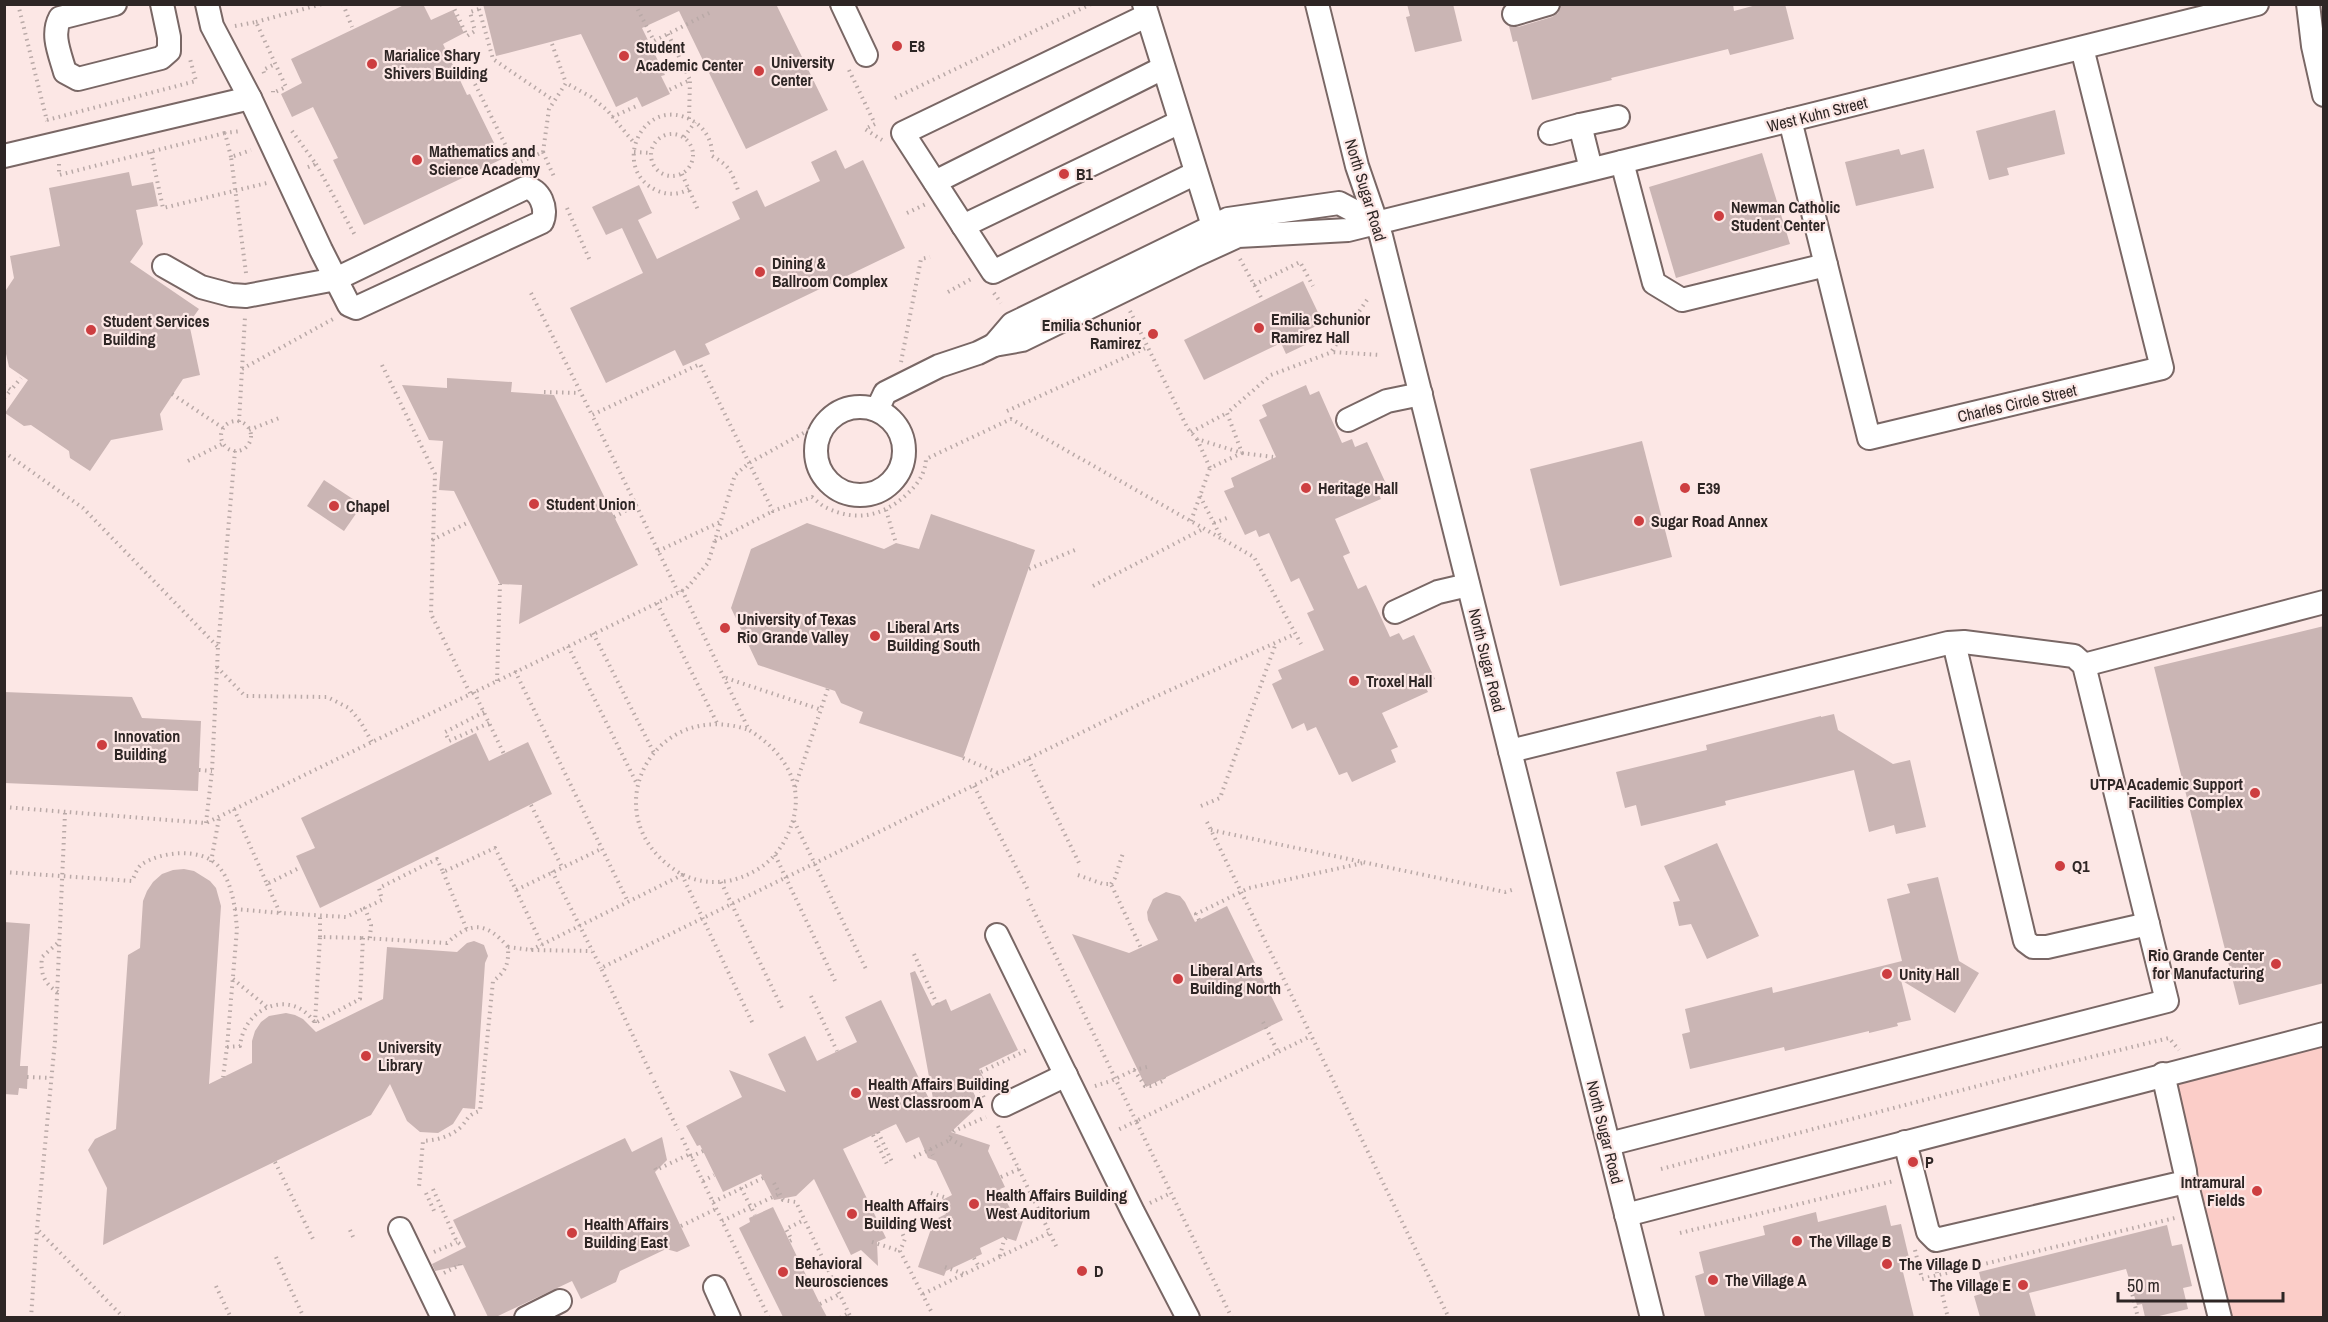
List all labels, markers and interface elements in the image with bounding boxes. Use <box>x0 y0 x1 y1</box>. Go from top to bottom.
place label: E8 <box>909 35 925 57</box>
place label: Student Academic Center <box>636 36 744 76</box>
marker: E8 <box>890 39 904 53</box>
place label: Marialice Shary Shivers Building <box>384 44 488 84</box>
marker: Student Academic Center <box>617 49 631 63</box>
place label: University Center <box>771 51 835 91</box>
marker: Marialice Shary Shivers Building <box>365 57 379 71</box>
marker: University Center <box>752 64 766 78</box>
street label: West Kuhn Street <box>1765 91 1870 137</box>
street label: North Sugar Road <box>1340 136 1392 244</box>
place label: Mathematics and Science Academy <box>429 140 541 180</box>
marker: Mathematics and Science Academy <box>410 153 424 167</box>
place label: B1 <box>1076 163 1093 185</box>
marker: B1 <box>1057 167 1071 181</box>
place label: Newman Catholic Student Center <box>1731 196 1840 236</box>
marker: Newman Catholic Student Center <box>1712 209 1726 223</box>
place label: Dining & Ballroom Complex <box>772 252 889 292</box>
marker: Dining & Ballroom Complex <box>753 265 767 279</box>
place label: Emilia Schunior Ramirez Hall <box>1271 308 1371 348</box>
place label: Student Services Building <box>103 310 209 350</box>
place label: Emilia Schunior Ramirez <box>1042 314 1142 354</box>
marker: Emilia Schunior Ramirez Hall <box>1252 321 1266 335</box>
marker: Student Services Building <box>84 323 98 337</box>
marker: Emilia Schunior Ramirez <box>1146 327 1160 341</box>
street label: Charles Circle Street <box>1955 379 2079 427</box>
place label: Heritage Hall <box>1318 477 1398 499</box>
place label: E39 <box>1697 477 1720 499</box>
marker: Heritage Hall <box>1299 481 1313 495</box>
marker: E39 <box>1678 481 1692 495</box>
place label: Student Union <box>546 493 636 515</box>
place label: Chapel <box>346 495 390 517</box>
marker: Student Union <box>527 497 541 511</box>
marker: Chapel <box>327 499 341 513</box>
place label: Sugar Road Annex <box>1651 510 1769 532</box>
marker: Sugar Road Annex <box>1632 514 1646 528</box>
street label: North Sugar Road <box>1464 606 1510 714</box>
place label: University of Texas Rio Grande Valley <box>737 608 856 648</box>
place label: Liberal Arts Building South <box>887 616 980 656</box>
marker: University of Texas Rio Grande Valley <box>718 621 732 635</box>
marker: Liberal Arts Building South <box>868 629 882 643</box>
place label: Troxel Hall <box>1366 670 1432 692</box>
marker: Troxel Hall <box>1347 674 1361 688</box>
place label: Innovation Building <box>114 725 180 765</box>
marker: Innovation Building <box>95 738 109 752</box>
place label: UTPA Academic Support Facilities Complex <box>2090 773 2244 813</box>
marker: UTPA Academic Support Facilities Complex <box>2248 786 2262 800</box>
place label: Q1 <box>2072 855 2090 877</box>
marker: Q1 <box>2053 859 2067 873</box>
place label: Rio Grande Center for Manufacturing <box>2148 944 2265 984</box>
marker: Rio Grande Center for Manufacturing <box>2269 957 2283 971</box>
place label: Liberal Arts Building North <box>1190 959 1281 999</box>
place label: Unity Hall <box>1899 963 1960 985</box>
marker: Unity Hall <box>1880 967 1894 981</box>
marker: Liberal Arts Building North <box>1171 972 1185 986</box>
place label: University Library <box>378 1036 442 1076</box>
marker: University Library <box>359 1049 373 1063</box>
place label: Health Affairs Building West Classroom A <box>868 1073 1009 1113</box>
street label: North Sugar Road <box>1582 1078 1628 1186</box>
marker: Health Affairs Building West Classroom A <box>849 1086 863 1100</box>
place label: P <box>1925 1151 1934 1173</box>
marker: P <box>1906 1155 1920 1169</box>
place label: Intramural Fields <box>2181 1171 2245 1211</box>
place label: Health Affairs Building West Auditorium <box>986 1184 1127 1224</box>
marker: Intramural Fields <box>2250 1184 2264 1198</box>
place label: Health Affairs Building West <box>864 1194 952 1234</box>
marker: Health Affairs Building West Auditorium <box>967 1197 981 1211</box>
marker: Health Affairs Building West <box>845 1207 859 1221</box>
place label: Health Affairs Building East <box>584 1213 669 1253</box>
marker: Health Affairs Building East <box>565 1226 579 1240</box>
place label: The Village B <box>1809 1230 1891 1252</box>
marker: The Village B <box>1790 1234 1804 1248</box>
place label: Behavioral Neurosciences <box>795 1252 888 1292</box>
place label: The Village D <box>1899 1253 1981 1275</box>
marker: The Village D <box>1880 1257 1894 1271</box>
place label: D <box>1094 1260 1103 1282</box>
marker: D <box>1075 1264 1089 1278</box>
marker: Behavioral Neurosciences <box>776 1265 790 1279</box>
scale bar <box>2118 1265 2283 1303</box>
place label: The Village A <box>1725 1269 1807 1291</box>
marker: The Village A <box>1706 1273 1720 1287</box>
text: 50 m <box>2127 1273 2160 1298</box>
place label: The Village E <box>1930 1274 2011 1296</box>
marker: The Village E <box>2016 1278 2030 1292</box>

